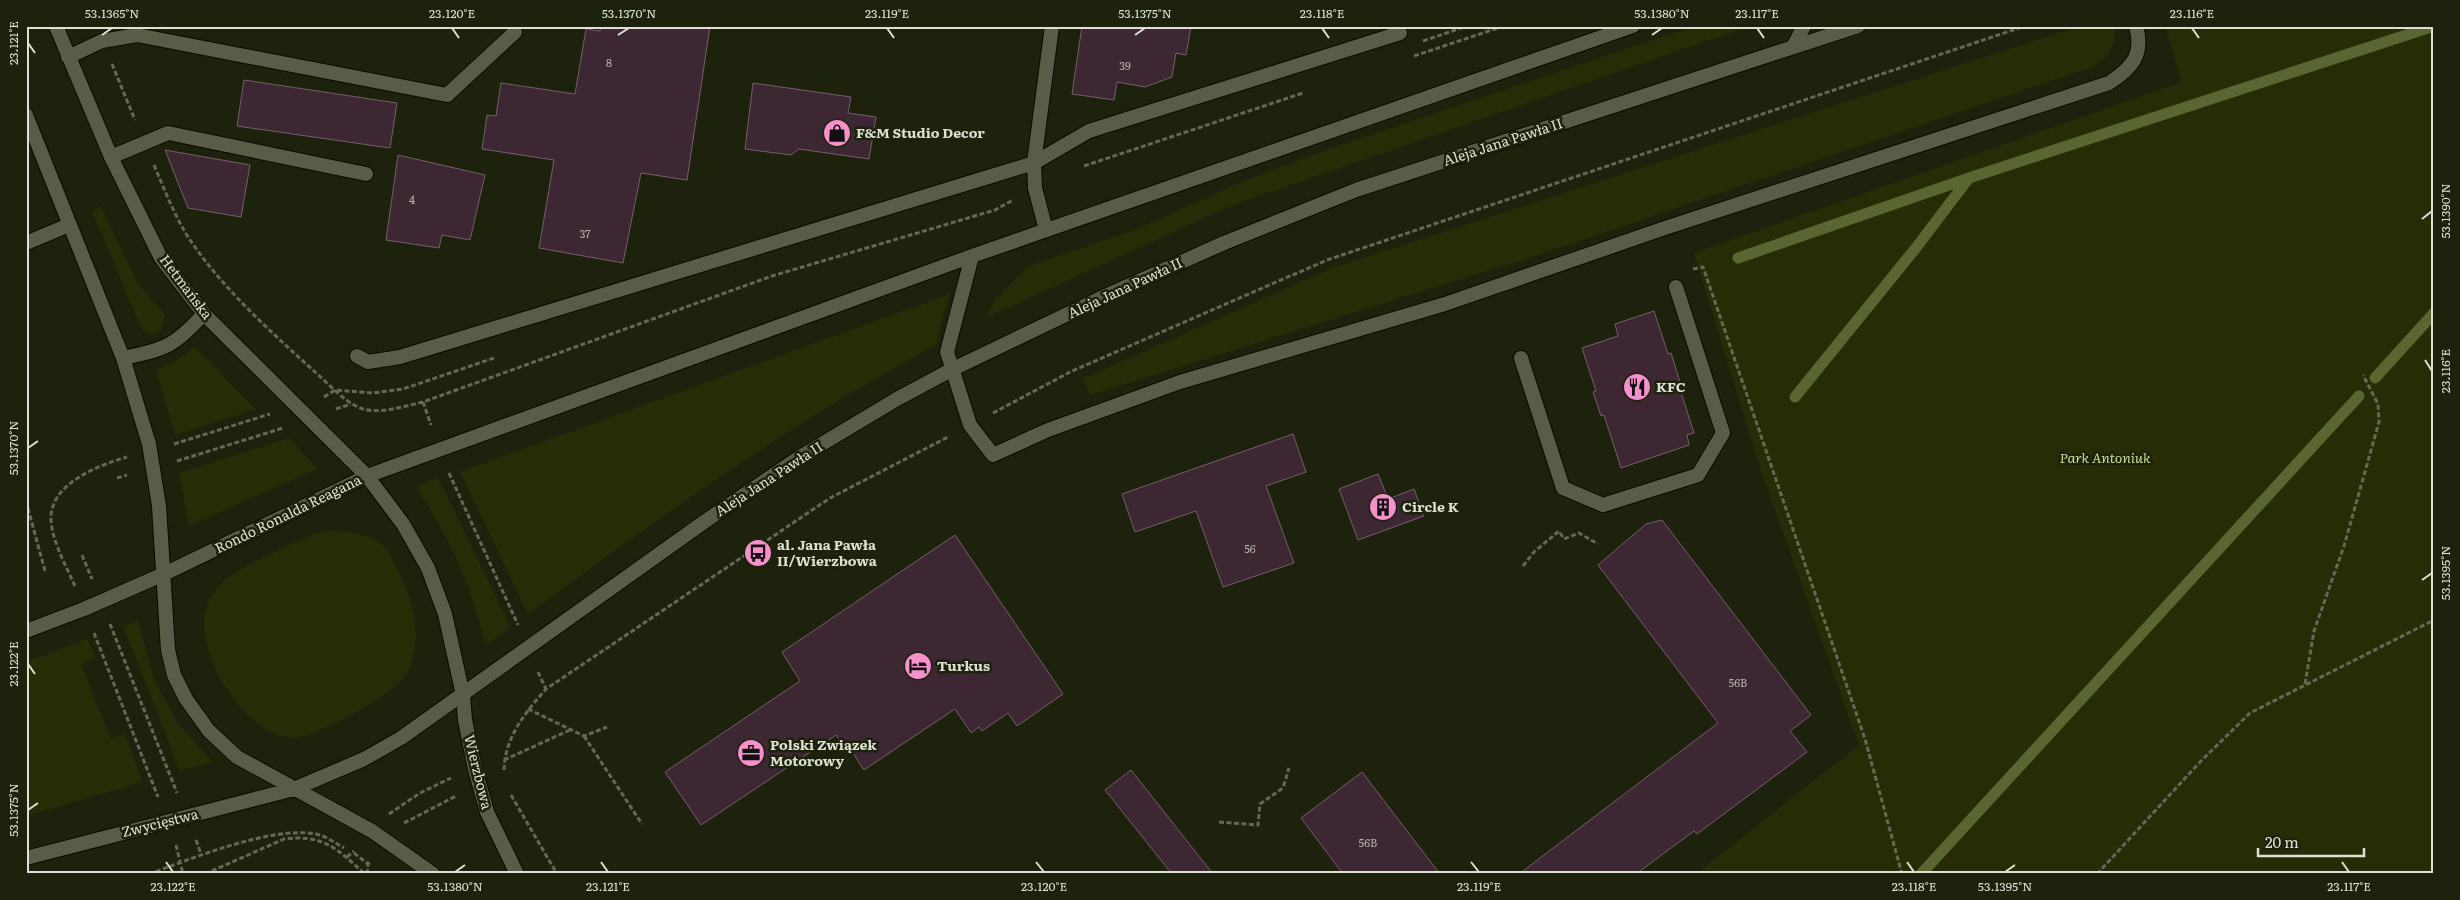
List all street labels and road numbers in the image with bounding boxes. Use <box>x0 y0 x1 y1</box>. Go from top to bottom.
street label: Aleja Jana Pawła II <box>1440 112 1565 170</box>
street label: Hetmańska <box>156 250 218 323</box>
street label: Aleja Jana Pawła II <box>1064 252 1185 322</box>
street label: Aleja Jana Pawła II <box>711 436 826 520</box>
street label: Rondo Ronalda Reagana <box>211 469 365 557</box>
street label: Wierzbowa <box>460 732 498 812</box>
street label: Zwycięstwa <box>119 803 201 841</box>

